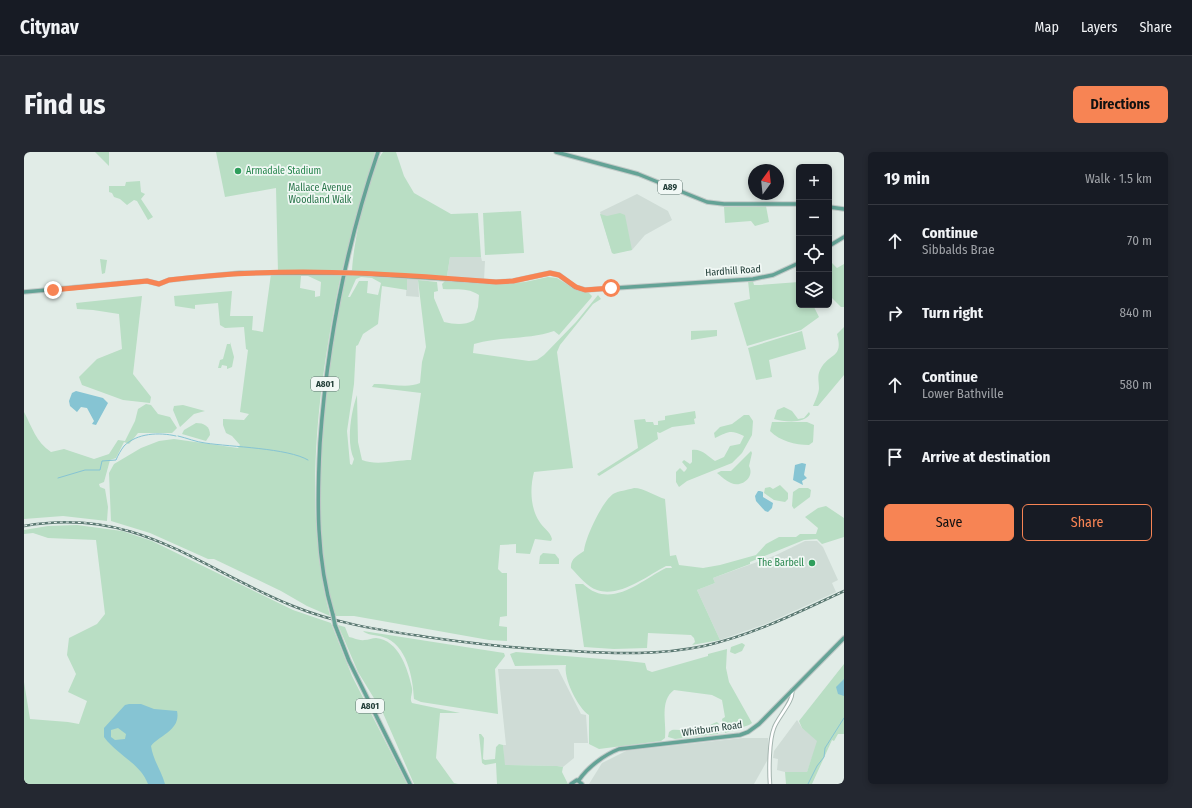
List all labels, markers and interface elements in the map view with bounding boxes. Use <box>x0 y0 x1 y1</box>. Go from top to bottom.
text: Citynav <box>20 16 79 39</box>
text: Map <box>1035 19 1059 36</box>
text: Layers <box>1081 19 1117 36</box>
text: Share <box>1139 19 1172 36</box>
button: Directions <box>1073 86 1168 123</box>
text: Find us <box>24 88 106 121</box>
north arrow <box>748 164 784 200</box>
map controls <box>796 164 832 308</box>
button: + <box>796 164 832 200</box>
place label: Armadale Stadium <box>246 165 321 177</box>
marker: Armadale Stadium <box>233 166 243 176</box>
text: 19 min <box>884 168 930 189</box>
text: Walk · 1.5 km <box>1085 171 1152 186</box>
road number: A89 <box>658 180 682 194</box>
park label: Mallace Avenue Woodland Walk <box>288 182 352 206</box>
button: − <box>796 200 832 236</box>
text: Continue <box>922 224 978 242</box>
icon: ahead <box>884 230 906 252</box>
text: 70 m <box>1127 233 1152 248</box>
button: locate <box>796 236 832 272</box>
text: Sibbalds Brae <box>922 242 995 257</box>
street label: Hardhill Road <box>705 263 761 279</box>
button: layers <box>796 272 832 308</box>
route start <box>602 279 620 297</box>
route end <box>44 281 62 299</box>
icon: right <box>884 302 906 324</box>
text: Turn right <box>922 304 983 322</box>
text: 840 m <box>1119 305 1152 320</box>
text: Continue <box>922 368 978 386</box>
icon: ahead <box>884 374 906 396</box>
road number: A801 <box>311 377 339 391</box>
text: 580 m <box>1120 377 1152 392</box>
text: Lower Bathville <box>922 386 1004 401</box>
icon: arrive <box>884 446 906 468</box>
text: Arrive at destination <box>922 448 1050 466</box>
button: Save <box>884 504 1014 541</box>
button: Share <box>1022 504 1152 541</box>
place label: The Barbell <box>757 557 804 569</box>
marker: The Barbell <box>807 558 817 568</box>
road number: A801 <box>356 699 384 713</box>
street label: Whitburn Road <box>681 719 743 739</box>

